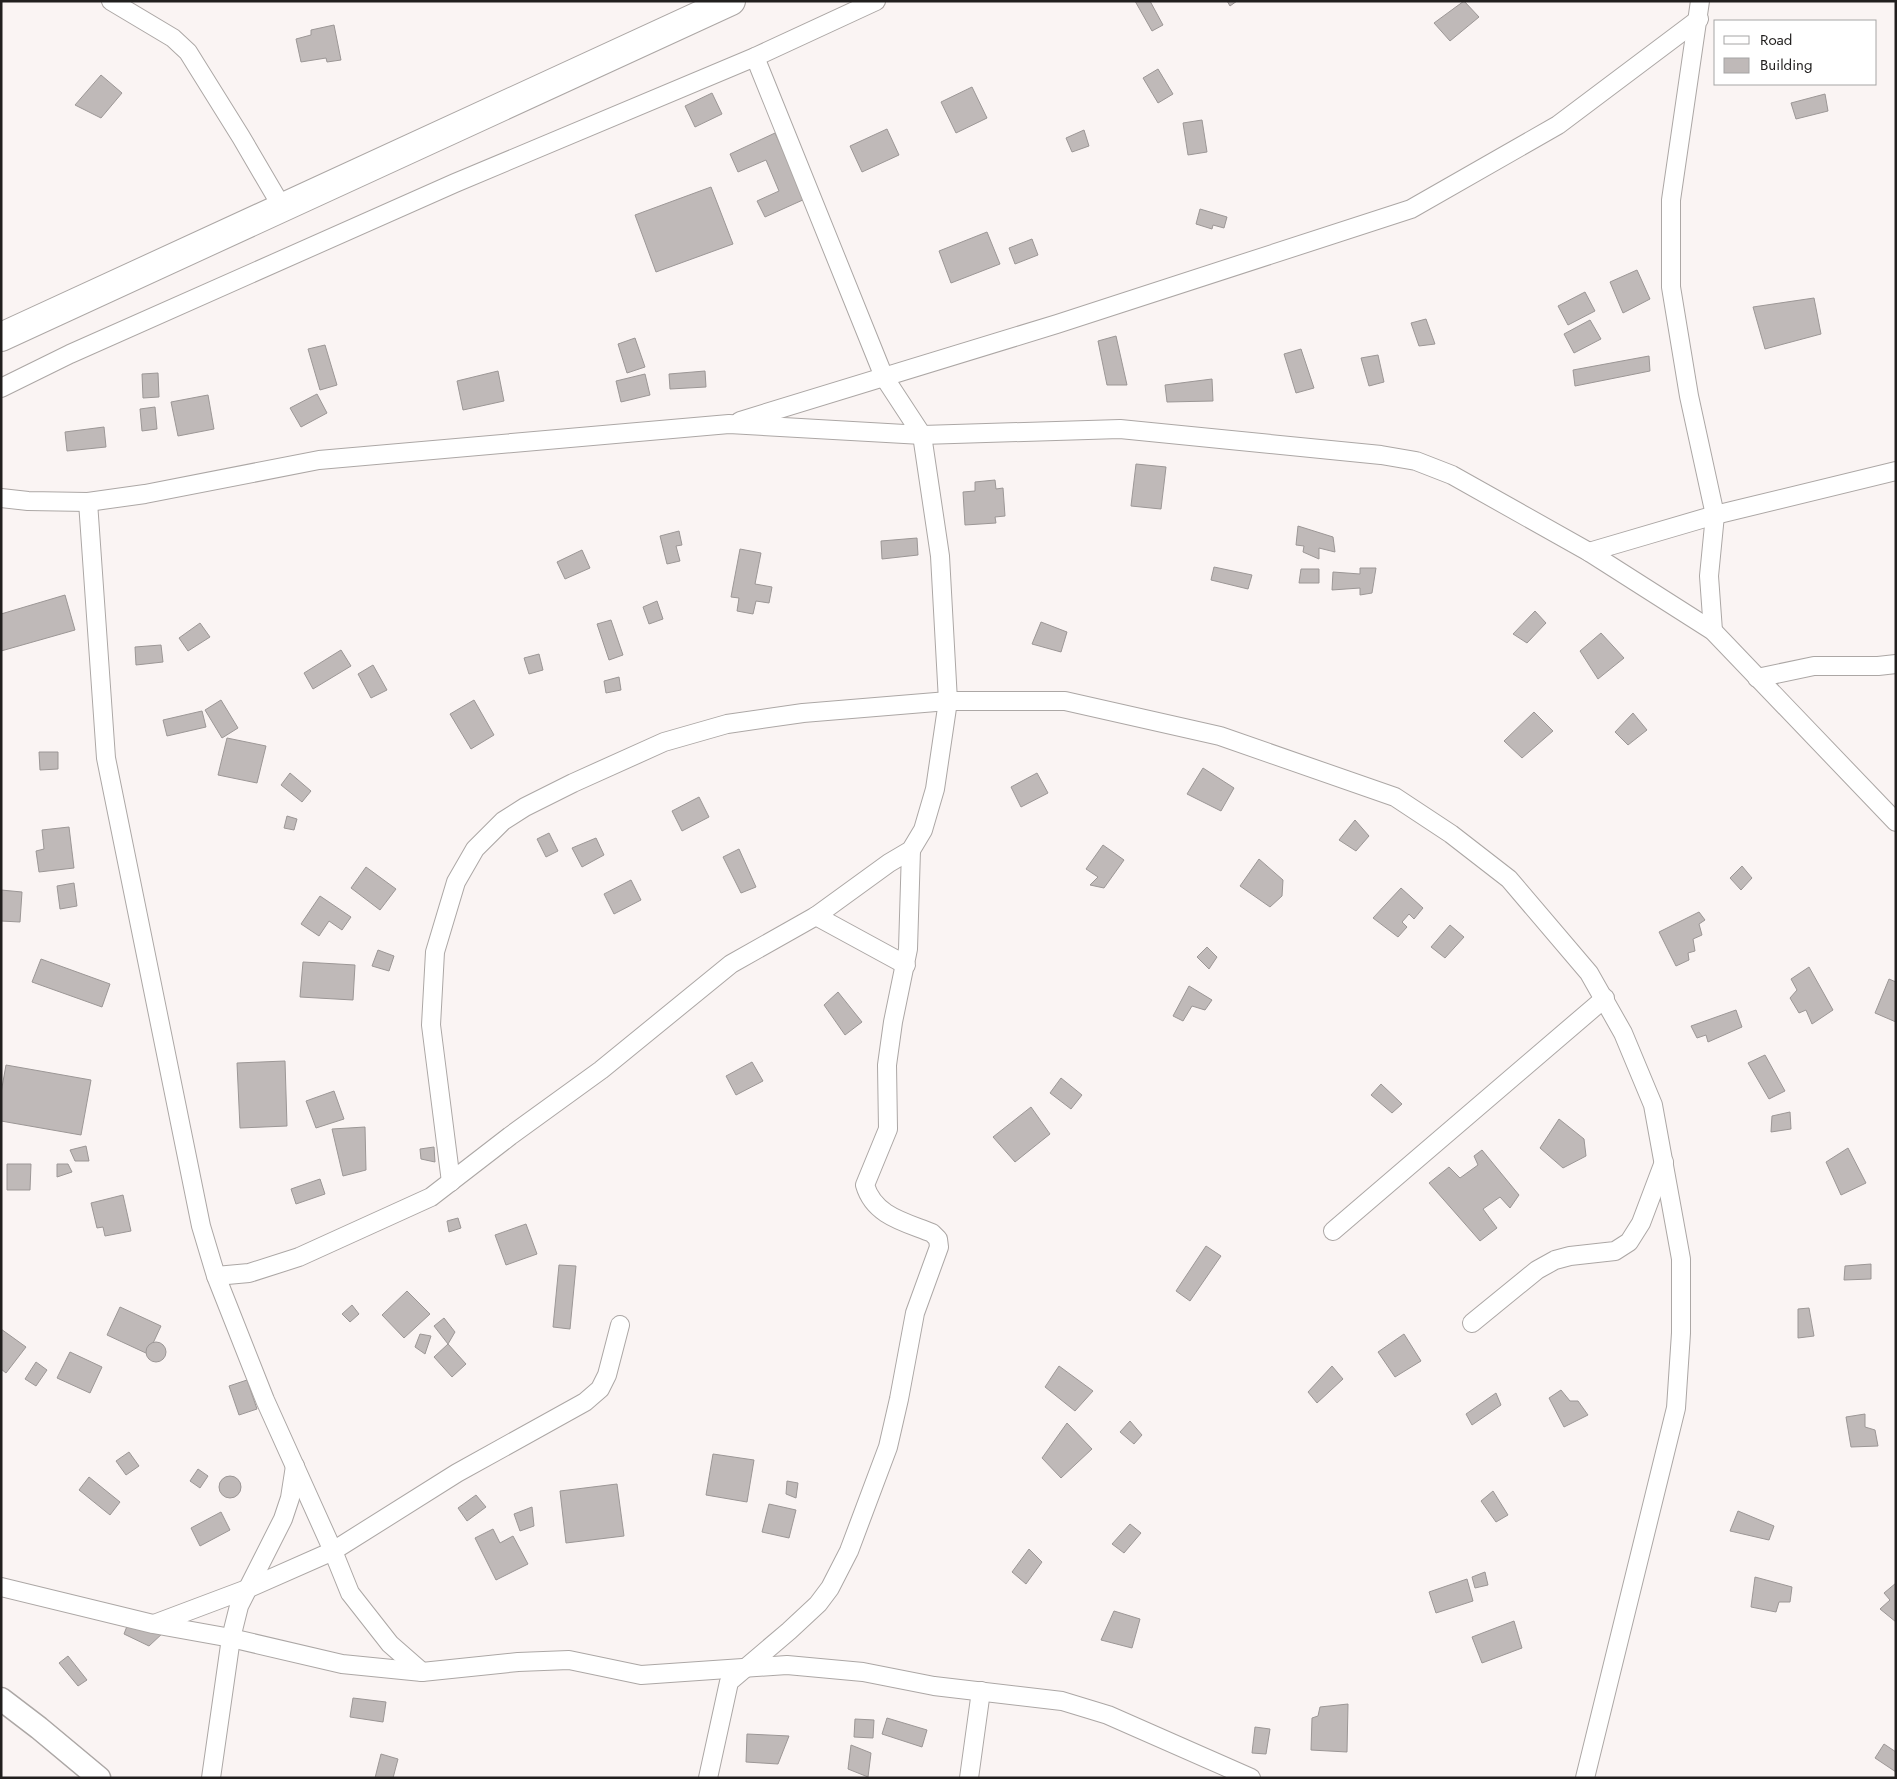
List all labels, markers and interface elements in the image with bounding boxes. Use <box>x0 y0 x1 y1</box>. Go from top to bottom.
legend <box>1714 20 1877 85</box>
text: Road <box>1760 29 1792 51</box>
text: Building <box>1760 54 1812 76</box>

